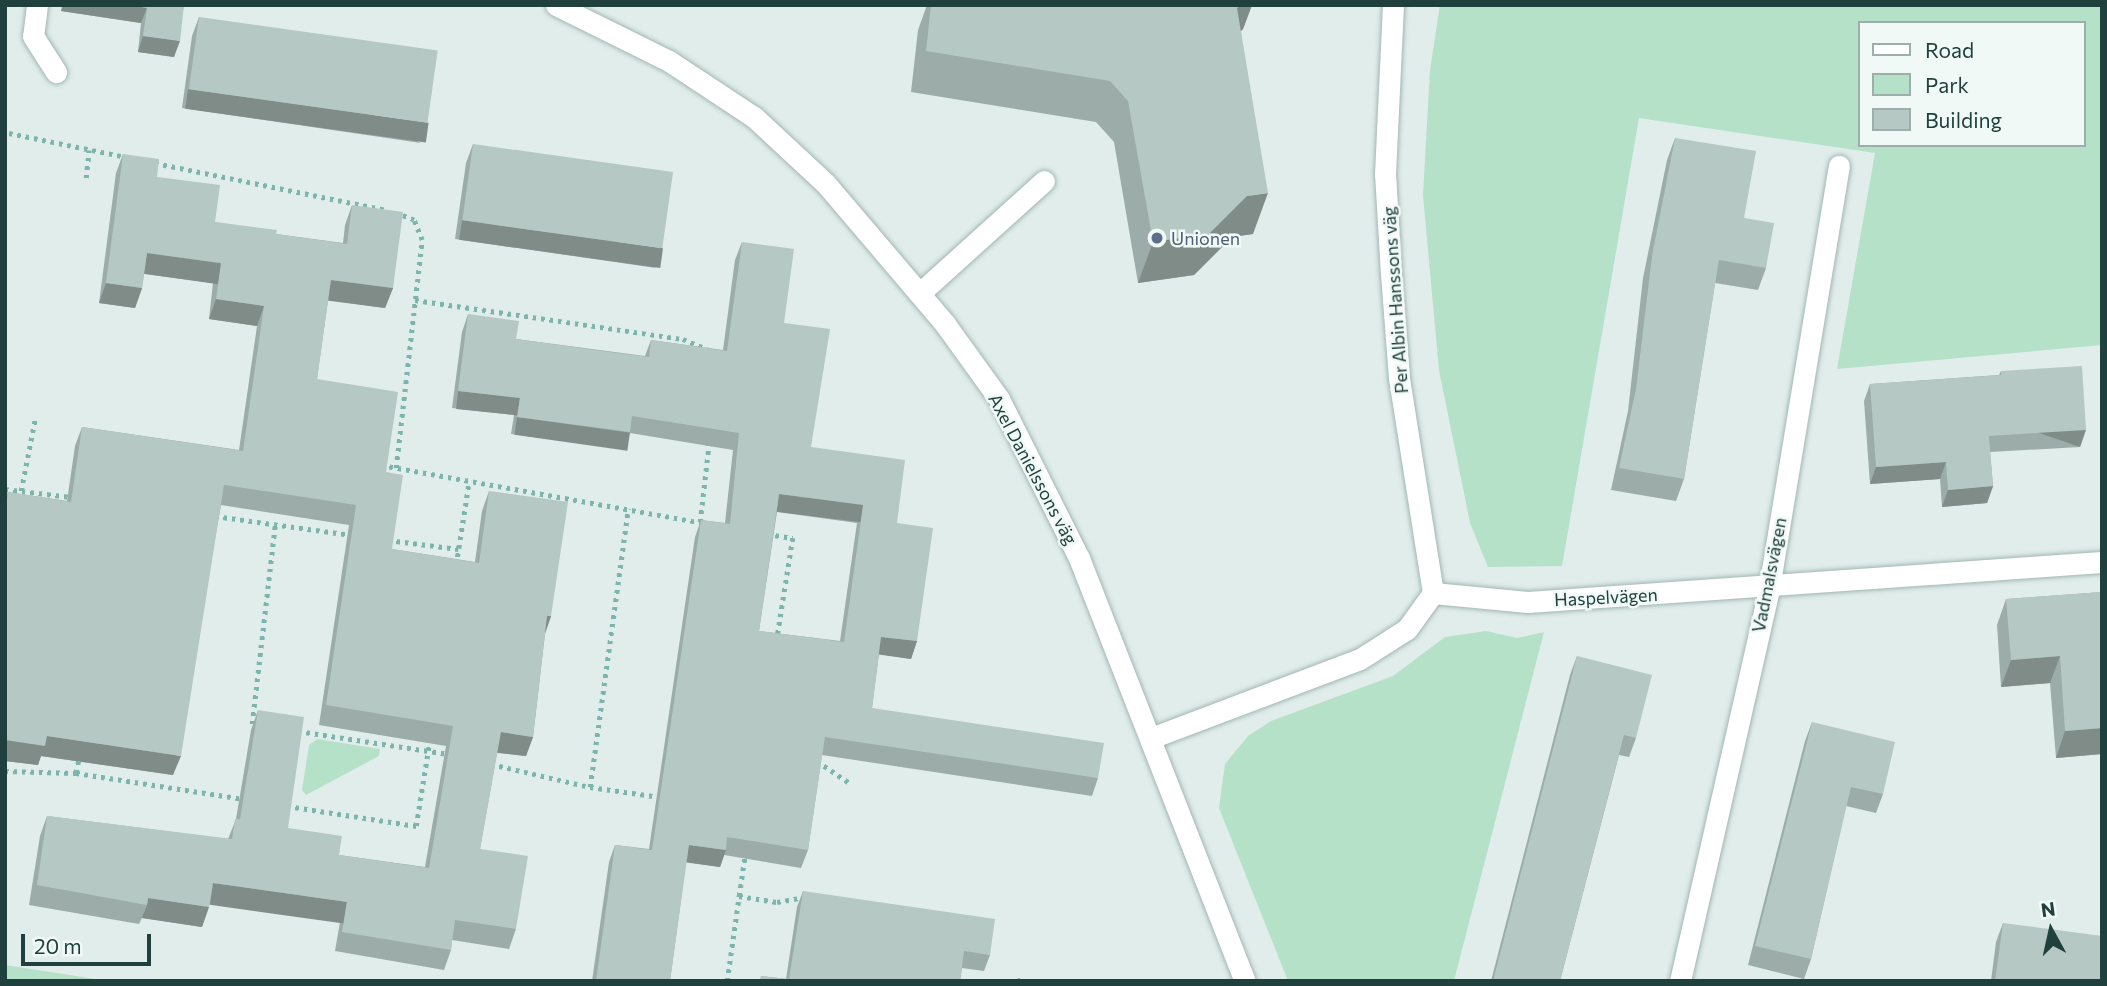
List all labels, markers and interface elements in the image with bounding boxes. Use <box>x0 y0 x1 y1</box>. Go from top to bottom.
legend <box>1858 21 2086 147</box>
text: Road <box>1925 37 1974 62</box>
text: Park <box>1925 72 1969 97</box>
text: Building <box>1925 107 2002 132</box>
street label: Per Albin Hanssons väg <box>1378 206 1412 394</box>
place label: Unionen <box>1171 227 1240 249</box>
marker: Unionen <box>1149 230 1165 246</box>
street label: Axel Danielssons väg <box>984 390 1082 548</box>
street label: Vadmalsvägen <box>1747 516 1791 634</box>
street label: Haspelvägen <box>1554 584 1658 610</box>
north arrow <box>2016 895 2086 965</box>
text: N <box>2039 896 2057 921</box>
scale bar <box>24 920 154 964</box>
text: 20 m <box>34 933 82 958</box>

